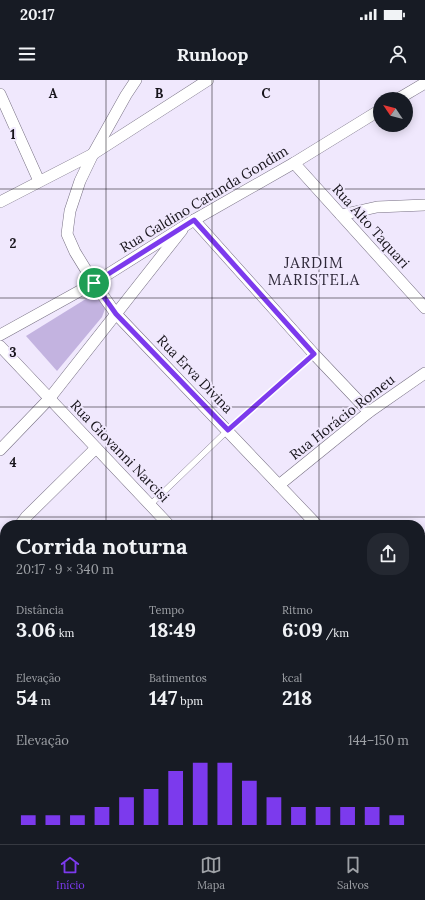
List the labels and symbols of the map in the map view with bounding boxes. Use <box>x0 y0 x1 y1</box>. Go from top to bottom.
text: A <box>49 85 58 102</box>
text: B <box>155 85 164 102</box>
text: C <box>262 85 271 102</box>
north arrow <box>373 92 413 132</box>
text: 1 <box>10 126 16 143</box>
street label: Rua Galdino Catunda Gondim <box>117 141 292 256</box>
street label: Rua Alto Taquari <box>328 180 414 272</box>
text: 2 <box>10 235 17 252</box>
district label: JARDIM MARISTELA <box>268 253 360 289</box>
pin <box>77 266 111 300</box>
street label: Rua Erva Divina <box>153 331 237 417</box>
text: 3 <box>9 344 17 361</box>
street label: Rua Horácio Romeu <box>286 370 398 464</box>
street label: Rua Giovanni Narcisi <box>67 396 173 506</box>
text: 4 <box>9 454 17 471</box>

